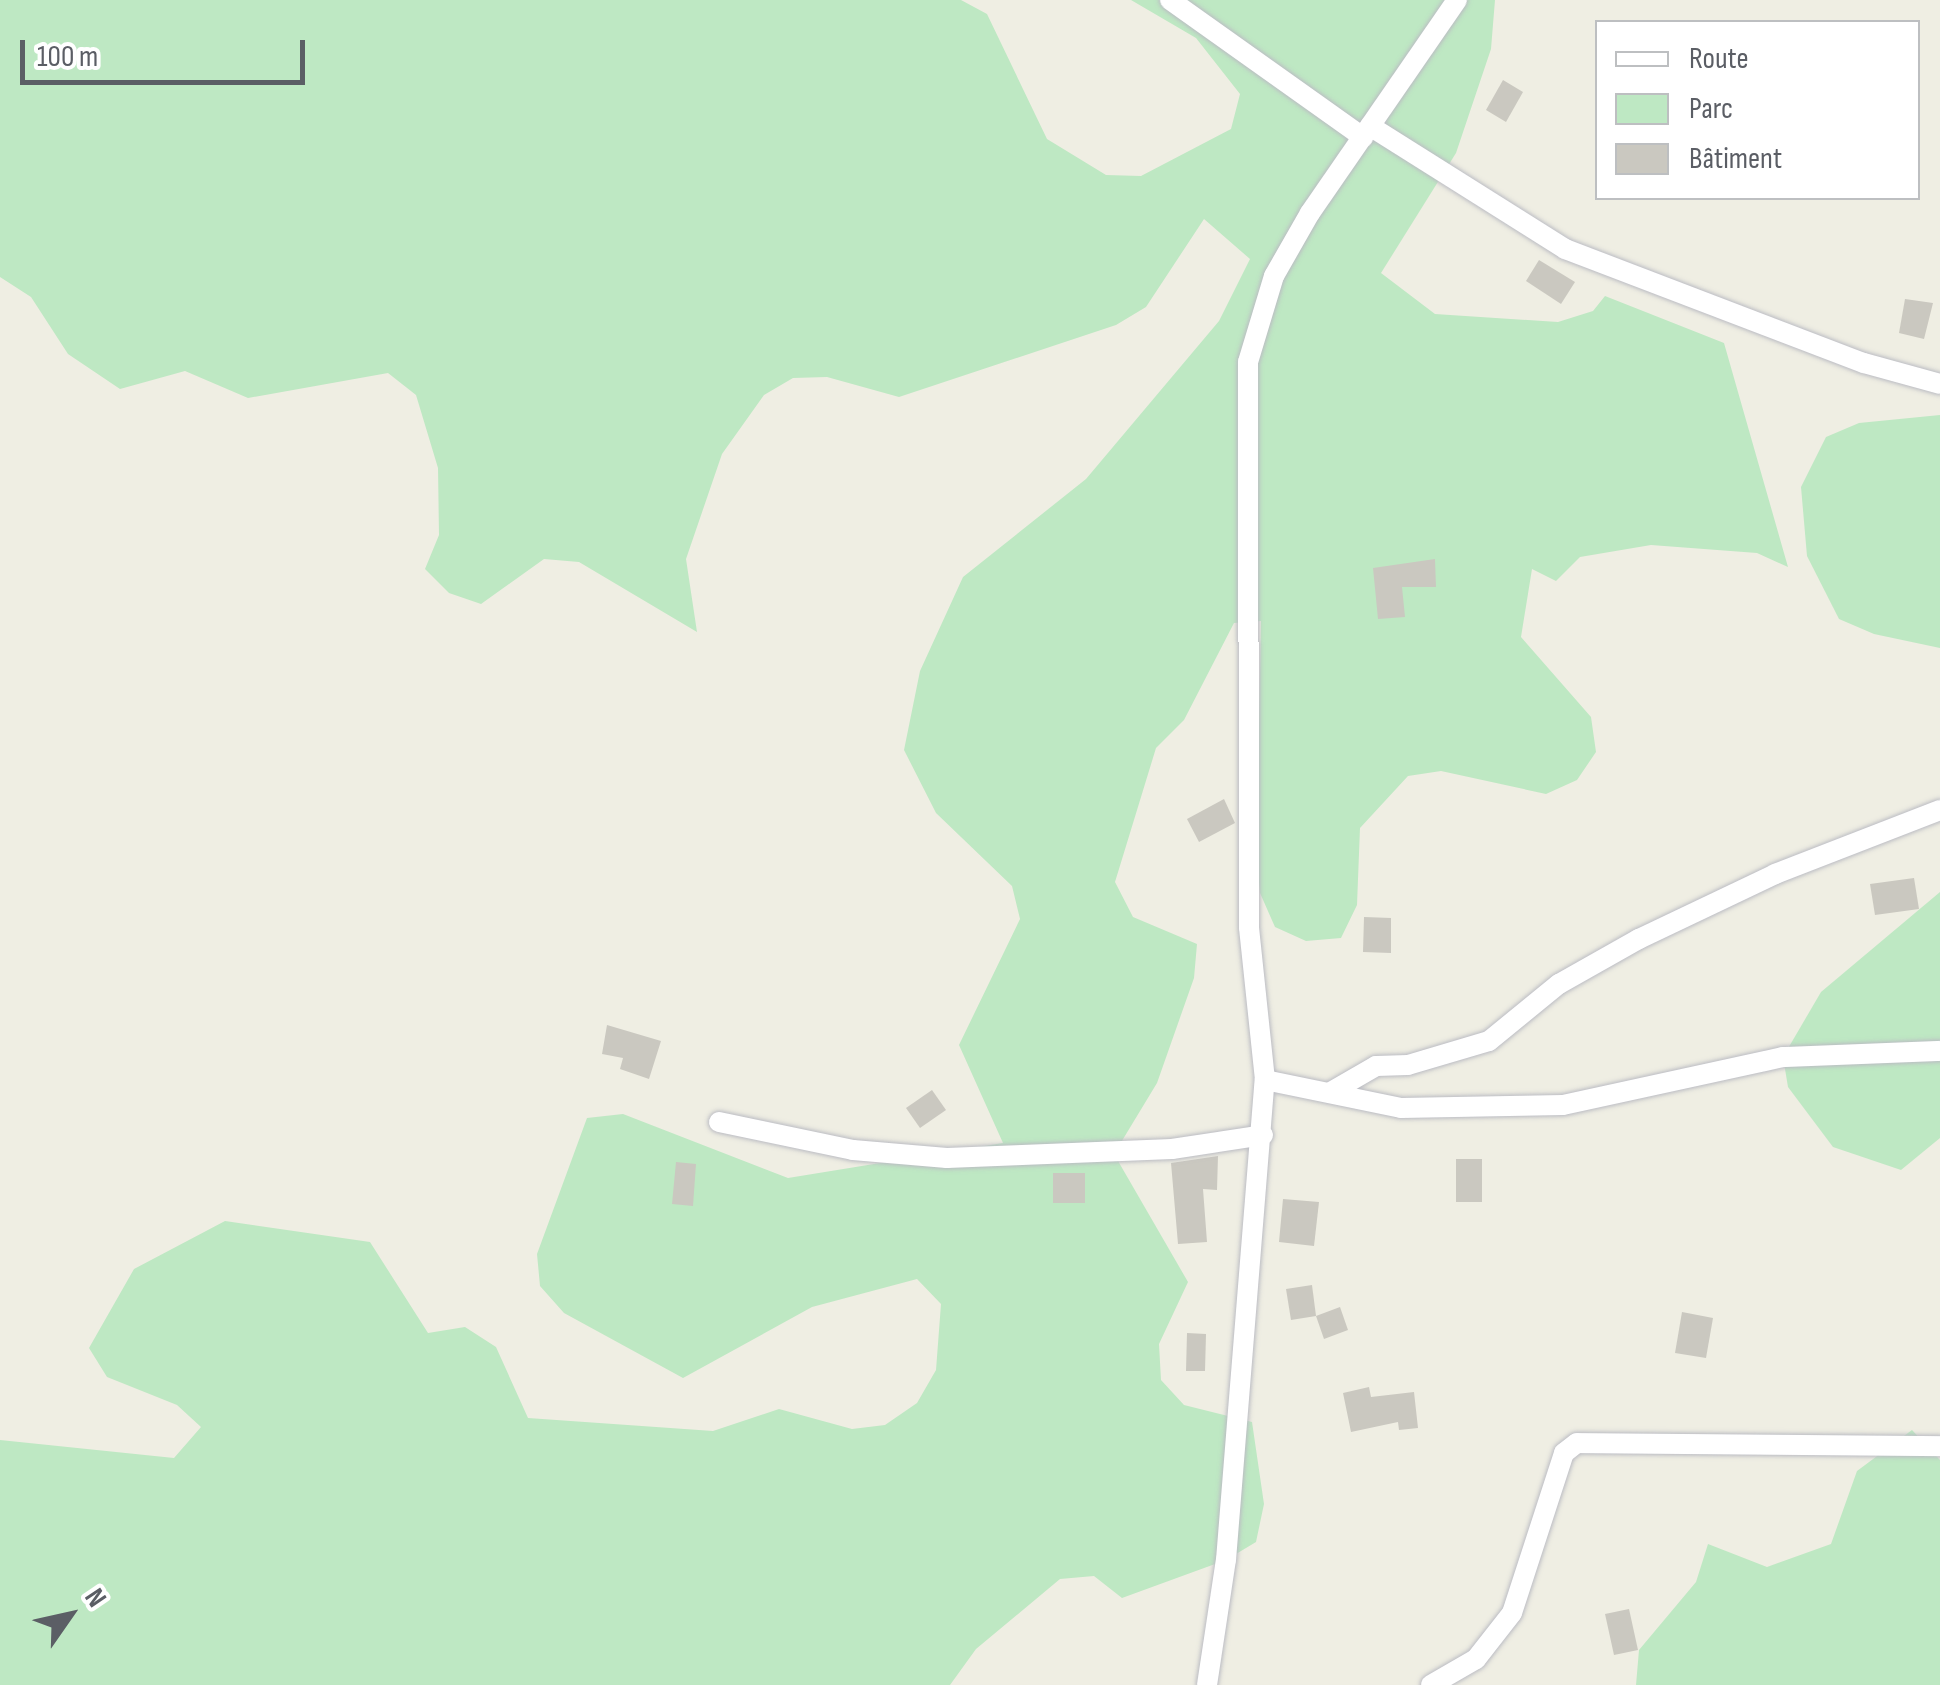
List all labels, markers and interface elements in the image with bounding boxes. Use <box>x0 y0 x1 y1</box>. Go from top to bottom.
scale bar <box>25 20 310 82</box>
legend <box>1595 20 1920 200</box>
text: 100 m <box>37 39 98 75</box>
text: Route <box>1689 41 1748 77</box>
text: Parc <box>1689 91 1733 127</box>
text: Bâtiment <box>1689 141 1782 177</box>
north arrow <box>20 1565 120 1665</box>
text: N <box>77 1583 113 1613</box>

